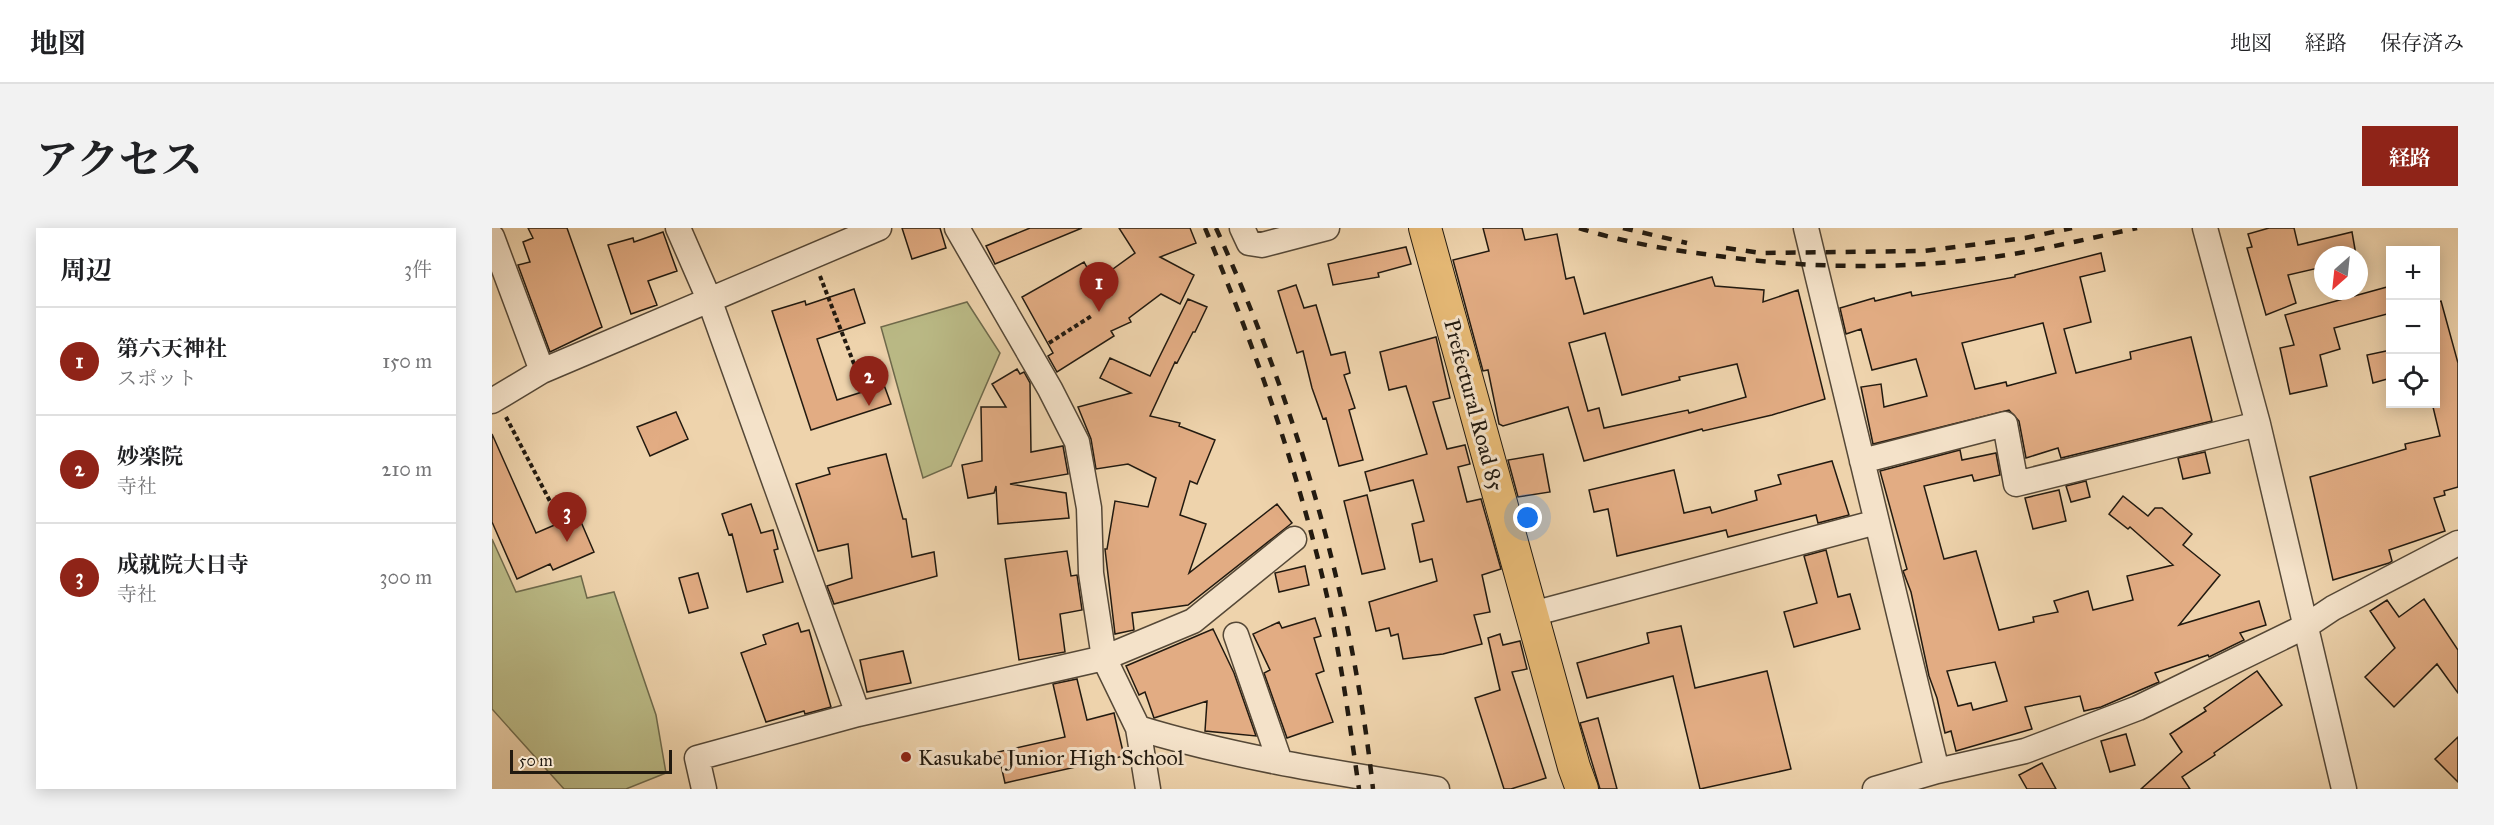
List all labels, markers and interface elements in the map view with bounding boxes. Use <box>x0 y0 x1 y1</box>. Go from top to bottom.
text: 地図 <box>30 26 86 61</box>
text: 地図 <box>2230 30 2272 56</box>
text: 経路 <box>2305 30 2347 56</box>
text: 保存済み <box>2380 30 2464 56</box>
button: 経路 <box>2362 126 2458 186</box>
text: アクセス <box>36 134 203 186</box>
north arrow <box>2314 246 2368 300</box>
map controls <box>2386 246 2440 408</box>
button: + <box>2386 246 2440 300</box>
text: 周辺 <box>60 254 112 286</box>
text: 3件 <box>404 257 432 281</box>
pin: 1 <box>1080 262 1118 312</box>
button: − <box>2386 300 2440 354</box>
street label: Prefectural Road 85 <box>1438 316 1510 494</box>
text: 第六天神社 <box>117 335 227 362</box>
text: 1 <box>76 349 83 373</box>
text: 150 m <box>382 349 432 373</box>
button: locate <box>2386 354 2440 408</box>
pin: 2 <box>850 356 889 406</box>
text: スポット <box>117 366 197 390</box>
text: 妙楽院 <box>117 443 183 470</box>
text: 2 <box>75 457 84 481</box>
text: 210 m <box>382 457 432 481</box>
text: 寺社 <box>117 474 157 498</box>
pin: 3 <box>548 492 586 542</box>
your location <box>1513 503 1542 532</box>
text: 成就院大日寺 <box>117 551 249 578</box>
text: 3 <box>76 565 84 589</box>
text: 300 m <box>380 565 432 589</box>
text: 寺社 <box>117 582 157 606</box>
place label: Kasukabe Junior High School <box>918 744 1184 771</box>
scale bar <box>510 747 672 774</box>
marker: Kasukabe Junior High School <box>899 750 913 764</box>
text: 50 m <box>519 751 553 770</box>

